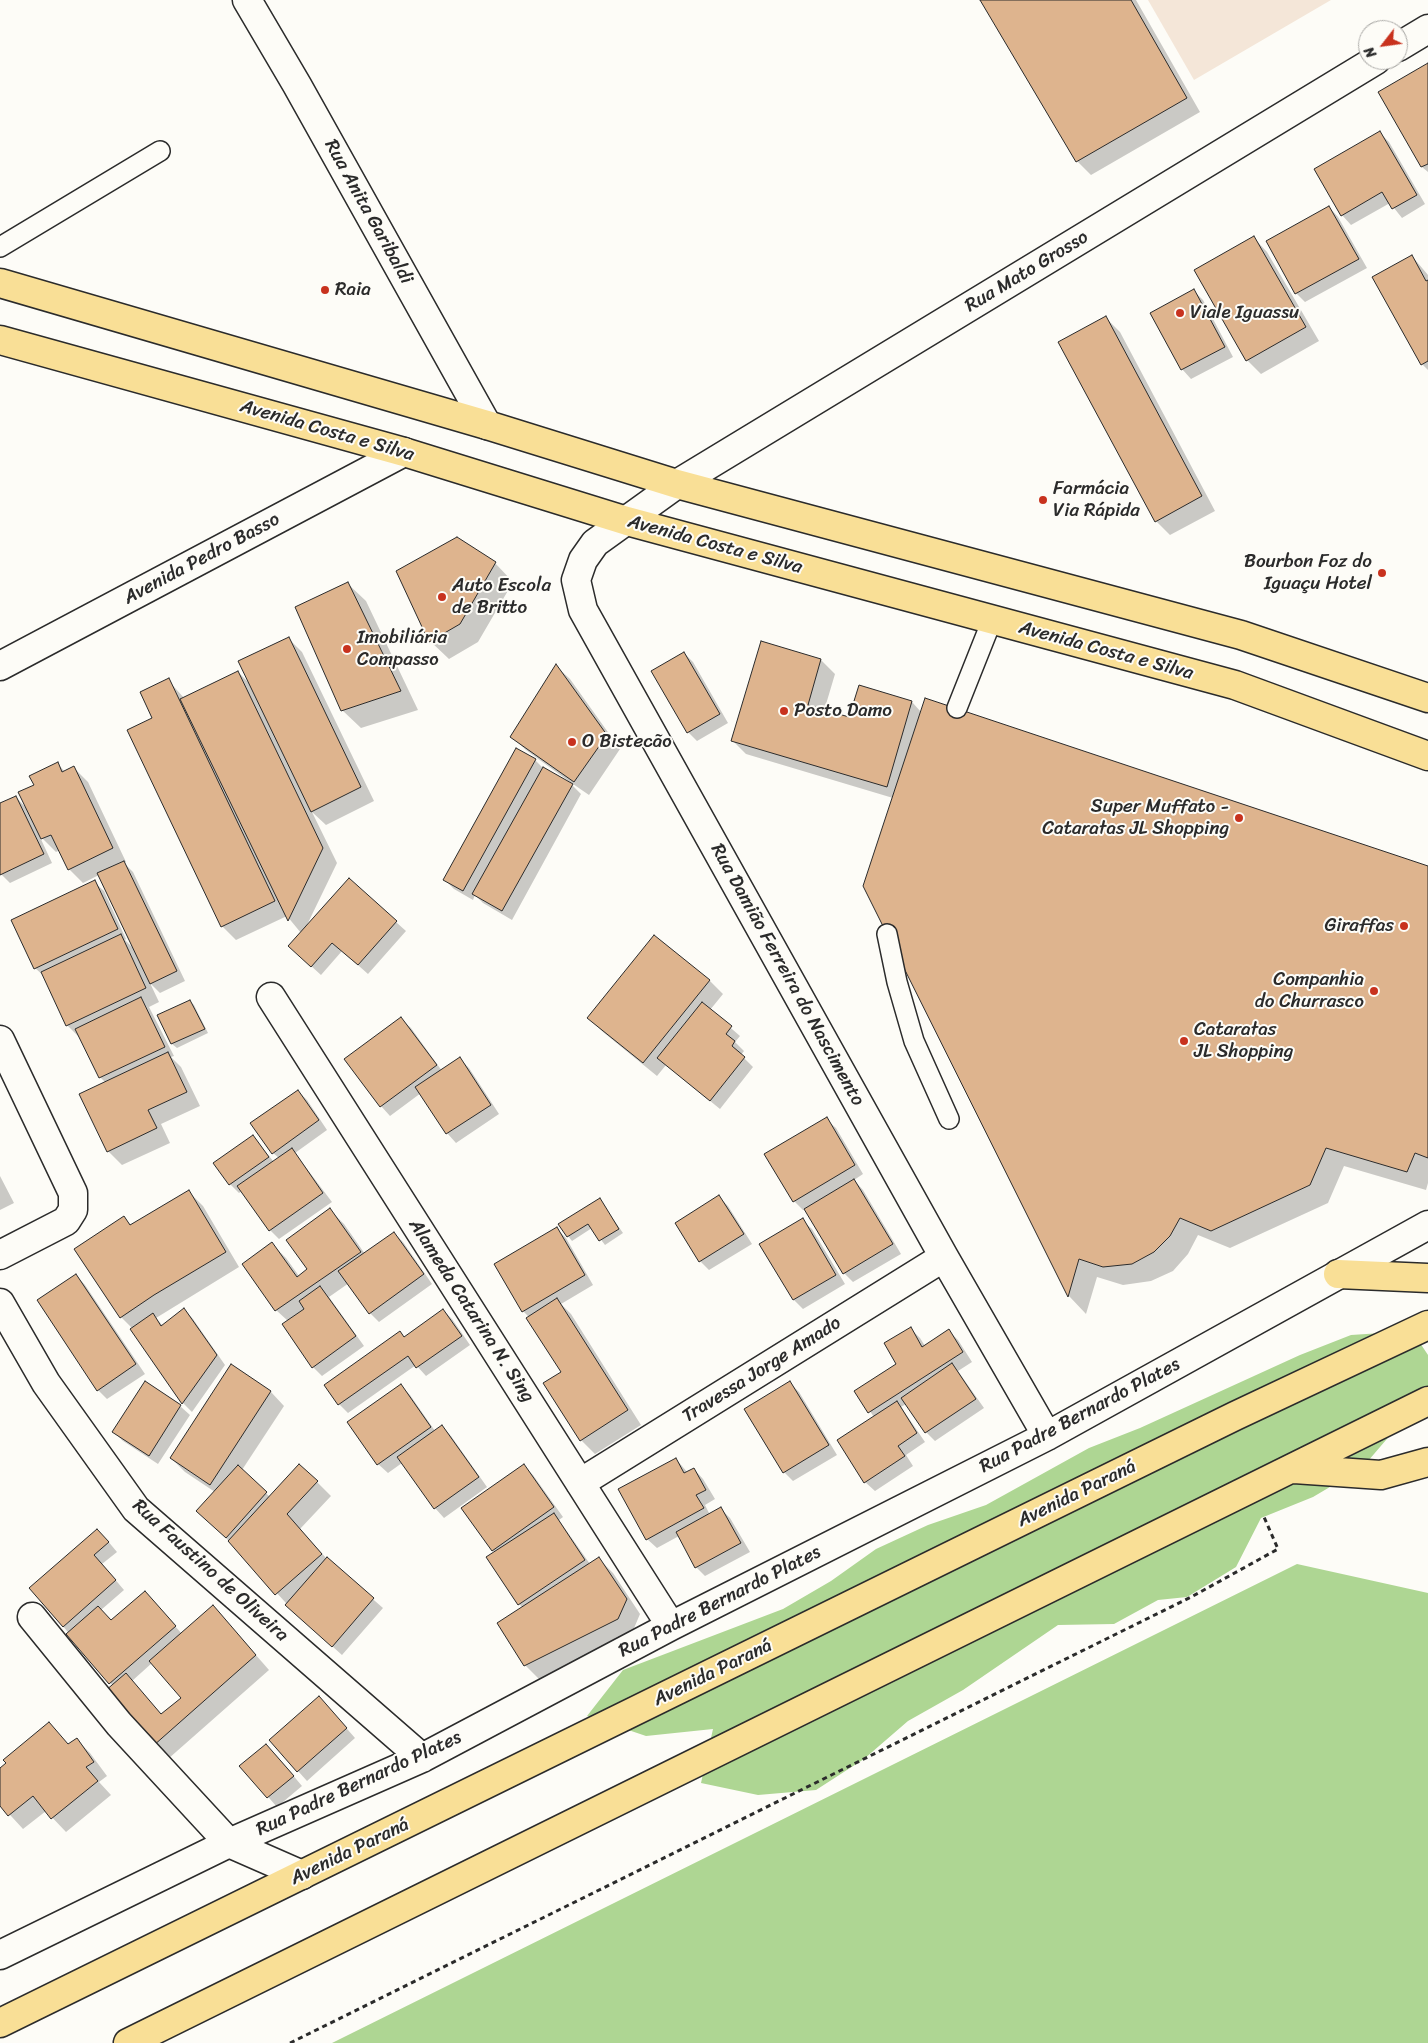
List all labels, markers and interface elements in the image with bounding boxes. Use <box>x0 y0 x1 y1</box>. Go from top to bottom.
north arrow <box>1358 20 1408 70</box>
text: N <box>1357 42 1384 63</box>
street label: Rua Anita Garibaldi <box>319 136 417 288</box>
street label: Rua Mato Grosso <box>961 226 1093 318</box>
place label: Raia <box>335 279 371 301</box>
marker: Raia <box>319 284 331 296</box>
place label: Viale Iguassu <box>1190 302 1299 324</box>
marker: Viale Iguassu <box>1174 307 1186 319</box>
street label: Avenida Costa e Silva <box>237 395 417 467</box>
place label: Farmácia Via Rápida <box>1053 478 1140 522</box>
marker: Farmácia Via Rápida <box>1037 494 1049 506</box>
street label: Avenida Pedro Basso <box>120 508 284 610</box>
street label: Avenida Costa e Silva <box>625 511 805 579</box>
place label: Bourbon Foz do Iguaçu Hotel <box>1244 551 1372 595</box>
marker: Bourbon Foz do Iguaçu Hotel <box>1376 567 1388 579</box>
place label: Auto Escola de Britto <box>452 575 551 619</box>
marker: Auto Escola de Britto <box>436 591 448 603</box>
street label: Avenida Costa e Silva <box>1016 617 1196 685</box>
place label: Imobiliária Compasso <box>357 627 447 671</box>
marker: Imobiliária Compasso <box>341 643 353 655</box>
place label: Posto Damo <box>794 700 892 722</box>
marker: Posto Damo <box>778 705 790 717</box>
place label: O Bistecão <box>582 731 672 753</box>
marker: O Bistecão <box>566 736 578 748</box>
place label: Super Muffato - Cataratas JL Shopping <box>1042 796 1229 840</box>
marker: Super Muffato - Cataratas JL Shopping <box>1233 812 1245 824</box>
street label: Rua Damião Ferreira do Nascimento <box>705 840 869 1110</box>
place label: Giraffas <box>1324 915 1394 937</box>
marker: Giraffas <box>1398 920 1410 932</box>
place label: Companhia do Churrasco <box>1255 969 1364 1013</box>
marker: Companhia do Churrasco <box>1368 985 1380 997</box>
place label: Cataratas JL Shopping <box>1194 1019 1293 1063</box>
marker: Cataratas JL Shopping <box>1178 1035 1190 1047</box>
street label: Alameda Catarina N. Sing <box>403 1215 539 1407</box>
street label: Travessa Jorge Amado <box>678 1312 846 1428</box>
street label: Rua Padre Bernardo Plates <box>976 1353 1184 1479</box>
street label: Avenida Paraná <box>1014 1455 1140 1533</box>
street label: Rua Faustino de Oliveira <box>127 1495 293 1647</box>
street label: Rua Padre Bernardo Plates <box>615 1541 825 1663</box>
street label: Avenida Paraná <box>650 1634 776 1712</box>
street label: Rua Padre Bernardo Plates <box>253 1726 465 1842</box>
street label: Avenida Paraná <box>287 1813 413 1891</box>

